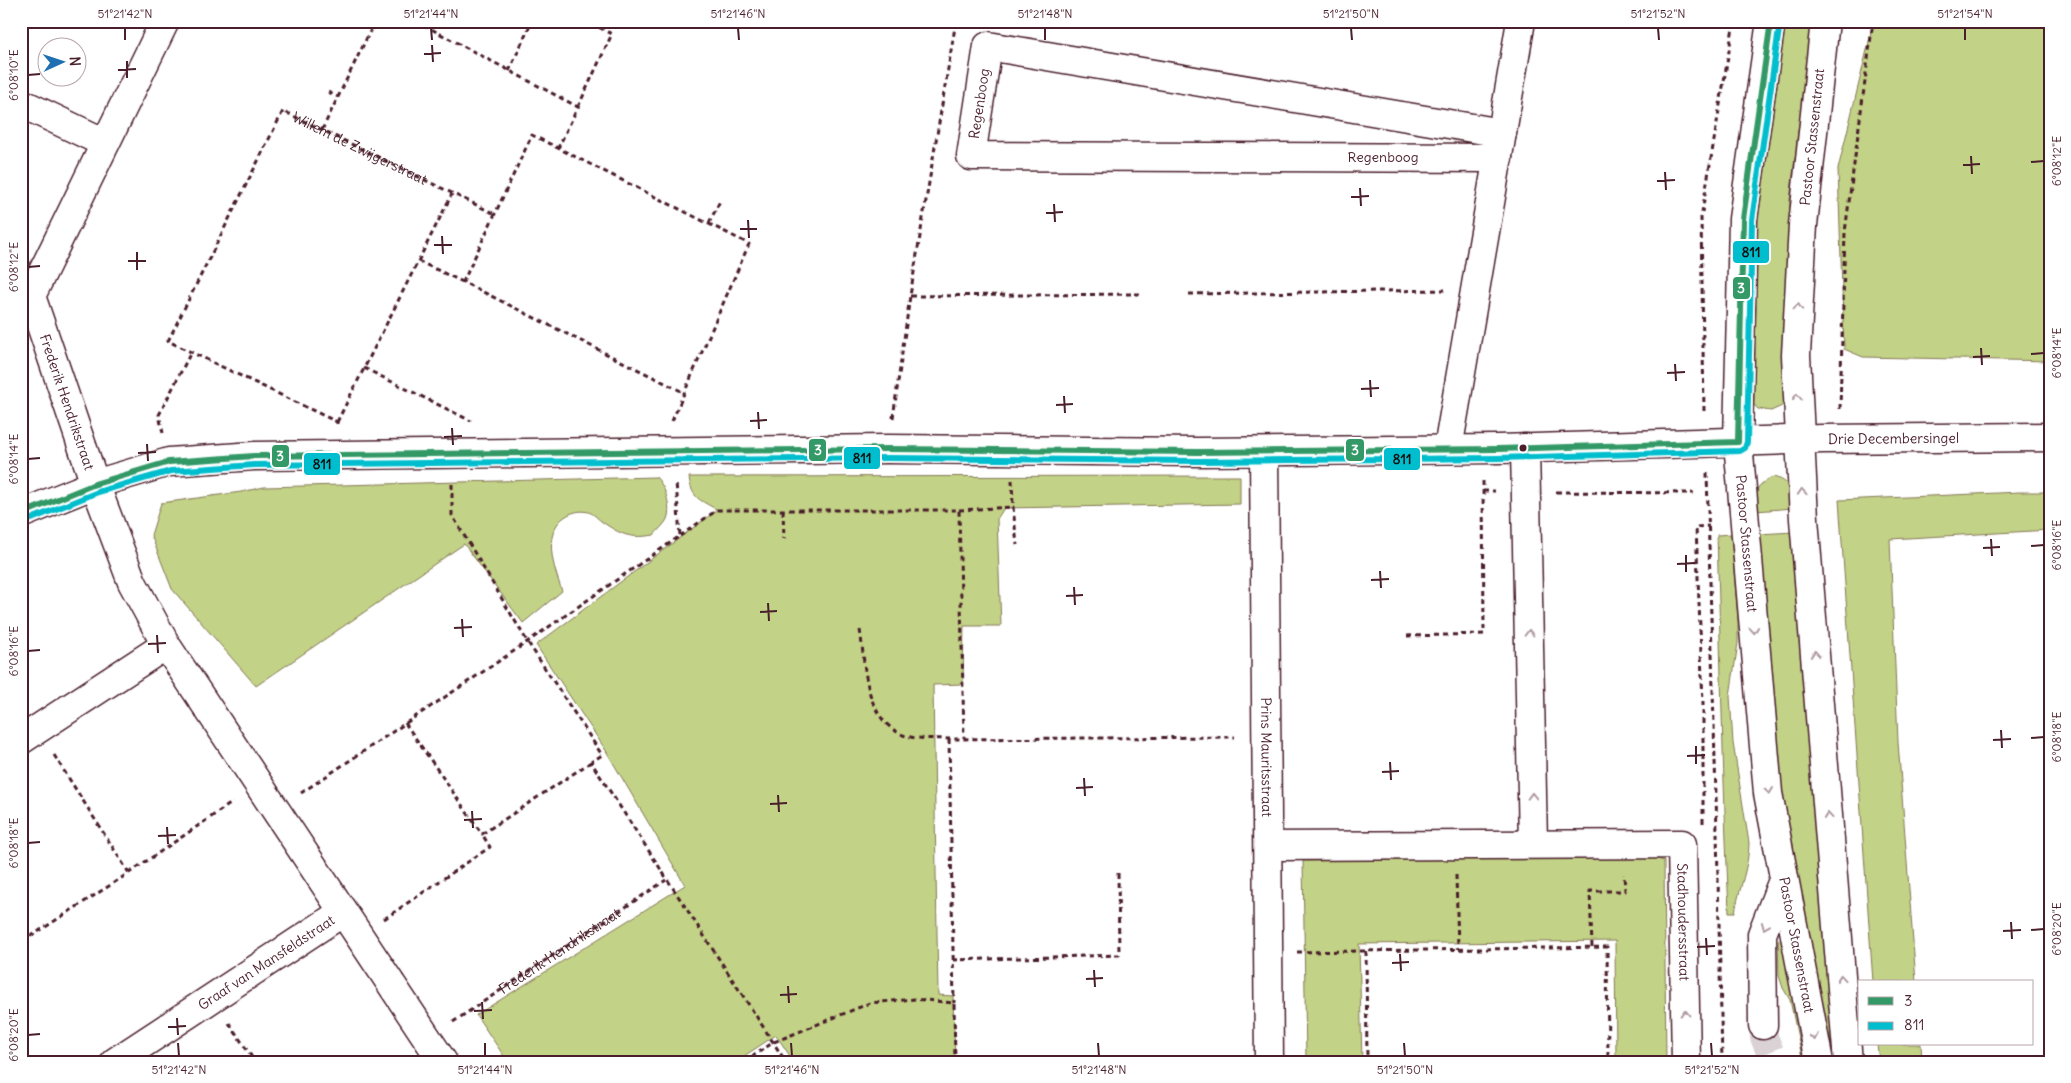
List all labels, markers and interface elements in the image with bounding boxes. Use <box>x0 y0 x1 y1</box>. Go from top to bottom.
text: 51°21'42"N <box>98 6 152 21</box>
text: 51°21'44"N <box>403 6 459 21</box>
text: 51°21'46"N <box>710 6 766 21</box>
text: 51°21'48"N <box>1017 6 1073 21</box>
text: 51°21'50"N <box>1323 6 1379 21</box>
text: 51°21'52"N <box>1630 6 1686 21</box>
text: 51°21'54"N <box>1937 6 1993 21</box>
north arrow <box>38 38 88 88</box>
text: 6°08'10"E <box>6 49 21 101</box>
text: N <box>66 56 84 67</box>
street label: Regenboog <box>965 67 993 140</box>
street label: Pastoor Stassenstraat <box>1796 67 1828 207</box>
street label: Willem de Zwijgerstraat <box>290 108 430 189</box>
text: 6°08'12"E <box>2049 136 2064 186</box>
street label: Regenboog <box>1348 148 1418 166</box>
line badge: 811 <box>1732 240 1770 264</box>
text: 6°08'12"E <box>6 242 21 292</box>
text: 811 <box>1741 243 1761 261</box>
line badge: 3 <box>1732 276 1751 300</box>
text: 3 <box>1737 279 1745 297</box>
one-way arrow <box>1793 302 1804 310</box>
text: 6°08'14"E <box>2049 328 2064 378</box>
street label: Frederik Hendrikstraat <box>36 332 99 473</box>
one-way arrow <box>1792 393 1803 401</box>
street label: Drie Decembersingel <box>1828 429 1959 448</box>
text: 6°08'14"E <box>6 434 21 484</box>
line badge: 3 <box>808 438 827 462</box>
line badge: 3 <box>1345 438 1365 462</box>
text: 3 <box>814 441 822 459</box>
text: 3 <box>1351 441 1359 459</box>
unlabelled marker <box>1518 443 1528 453</box>
line badge: 3 <box>271 444 290 468</box>
line badge: 811 <box>843 446 881 470</box>
text: 3 <box>276 447 284 465</box>
line badge: 811 <box>1383 447 1421 471</box>
text: 811 <box>852 449 872 467</box>
text: 811 <box>1392 450 1412 468</box>
line badge: 811 <box>303 452 341 476</box>
text: 811 <box>312 455 332 473</box>
street label: Pastoor Stassenstraat <box>1732 474 1762 613</box>
one-way arrow <box>1797 488 1808 496</box>
text: 6°08'16"E <box>2049 520 2064 570</box>
text: 6°08'16"E <box>6 626 21 676</box>
one-way arrow <box>1748 626 1759 634</box>
one-way arrow <box>1524 629 1534 636</box>
one-way arrow <box>1810 650 1821 658</box>
street label: Prins Mauritsstraat <box>1257 697 1276 817</box>
text: 6°08'18"E <box>2049 712 2064 762</box>
one-way arrow <box>1763 788 1774 796</box>
one-way arrow <box>1527 791 1537 799</box>
one-way arrow <box>1823 812 1834 820</box>
text: 6°08'18"E <box>6 818 21 868</box>
street label: Stadhoudersstraat <box>1673 863 1694 981</box>
street label: Pastoor Stassenstraat <box>1775 876 1819 1015</box>
text: 6°08'20"E <box>2049 902 2064 956</box>
street label: Frederik Hendrikstraat <box>495 904 624 998</box>
street label: Graaf van Mansfeldstraat <box>194 911 338 1014</box>
one-way arrow <box>1761 921 1772 930</box>
one-way arrow <box>1836 974 1847 982</box>
legend <box>1858 980 2034 1046</box>
text: 3 <box>1904 991 1913 1010</box>
text: 6°08'20"E <box>6 1008 21 1062</box>
one-way arrow <box>1680 1009 1691 1017</box>
text: 811 <box>1904 1015 1925 1034</box>
one-way arrow <box>1809 1033 1819 1042</box>
text: 51°21'42"N <box>152 1062 206 1077</box>
text: 51°21'44"N <box>457 1062 513 1077</box>
text: 51°21'46"N <box>764 1062 820 1077</box>
text: 51°21'48"N <box>1071 1062 1127 1077</box>
text: 51°21'50"N <box>1377 1062 1433 1077</box>
text: 51°21'52"N <box>1684 1062 1740 1077</box>

